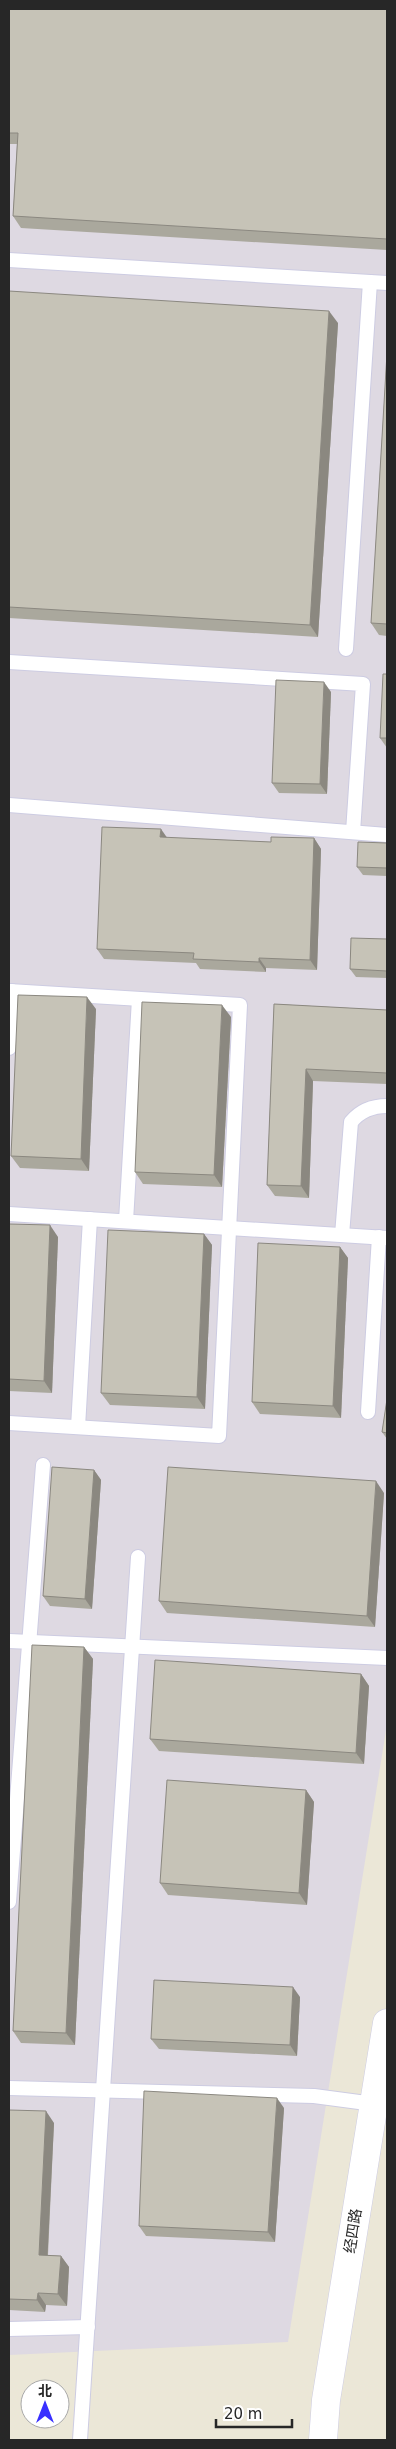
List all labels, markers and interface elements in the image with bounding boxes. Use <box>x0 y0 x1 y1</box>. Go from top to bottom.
street label: 经四路 <box>341 2207 365 2255</box>
north arrow <box>20 2379 70 2429</box>
text: 北 <box>38 2383 52 2399</box>
scale bar <box>216 2396 292 2428</box>
text: 20 m <box>224 2405 262 2423</box>

